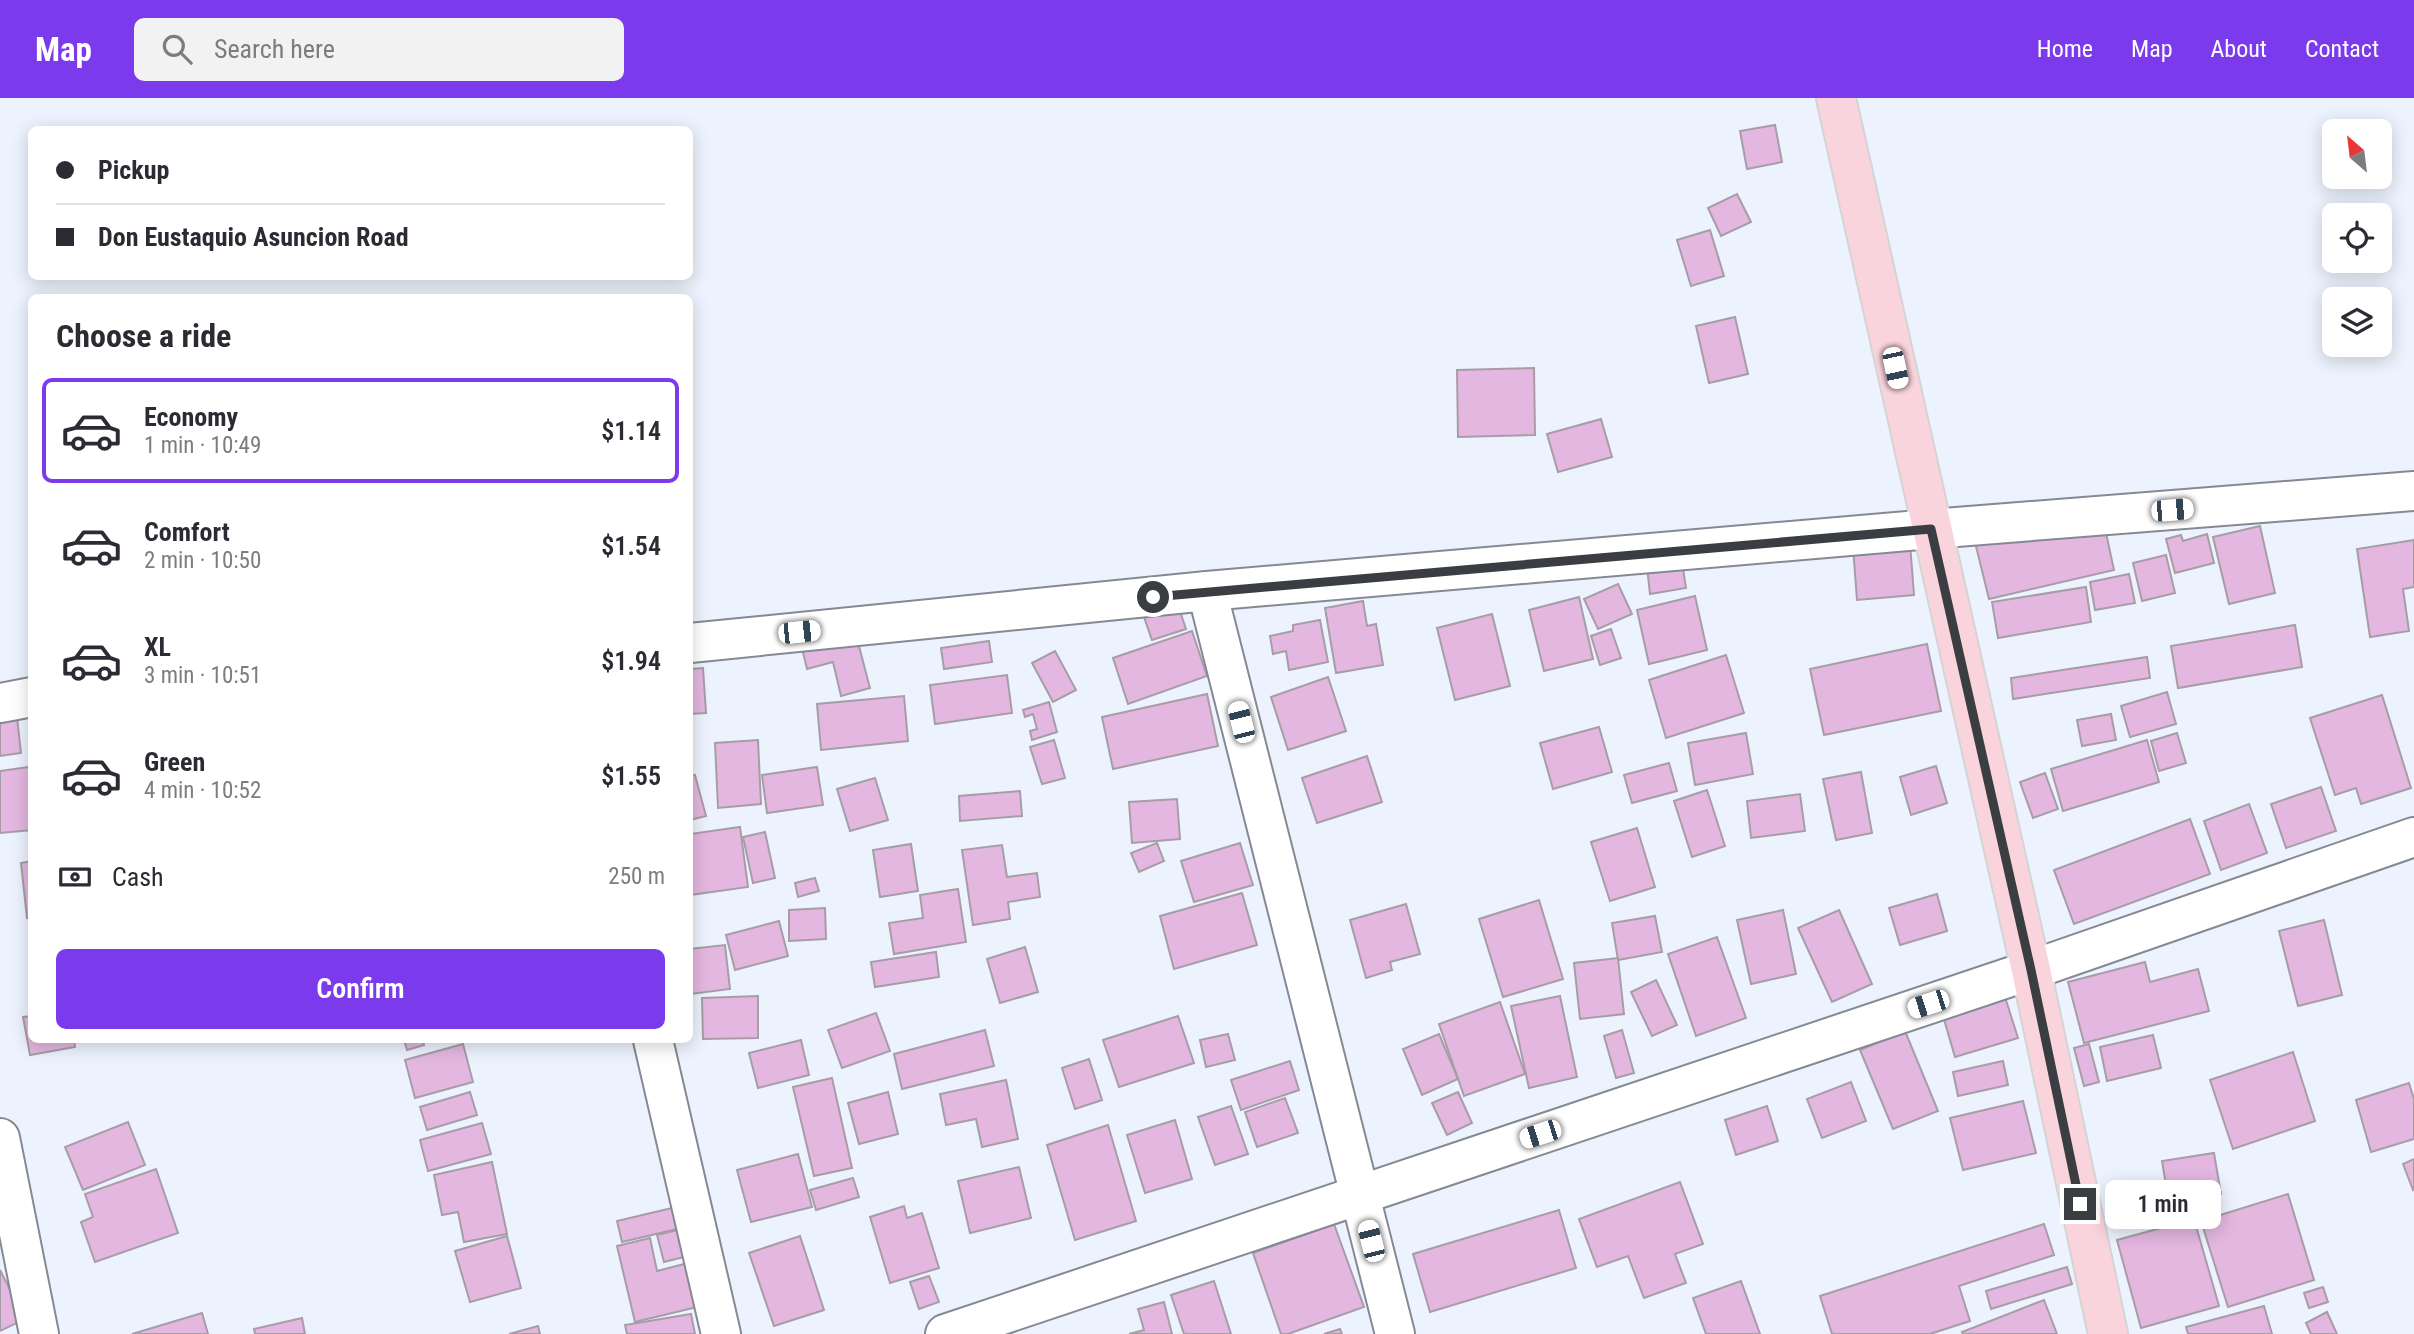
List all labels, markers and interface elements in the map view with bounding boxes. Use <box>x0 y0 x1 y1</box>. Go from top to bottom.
search box <box>134 18 624 81</box>
text: Map <box>35 30 92 69</box>
icon: search <box>158 30 196 68</box>
text: Search here <box>214 34 335 64</box>
text: Home <box>2037 35 2093 63</box>
text: Map <box>2131 35 2173 63</box>
text: About <box>2211 35 2267 63</box>
text: Contact <box>2305 35 2379 63</box>
north arrow <box>2322 119 2392 189</box>
map controls <box>2322 119 2392 357</box>
text: Pickup <box>98 155 169 185</box>
button: locate <box>2322 203 2392 273</box>
text: Don Eustaquio Asuncion Road <box>98 222 409 252</box>
button: layers <box>2322 287 2392 357</box>
text: Choose a ride <box>56 317 231 355</box>
car <box>1881 345 1910 391</box>
icon: car <box>60 399 123 462</box>
text: Economy <box>144 402 238 432</box>
text: $1.14 <box>601 416 661 446</box>
text: 1 min · 10:49 <box>144 432 261 459</box>
car <box>2151 498 2194 522</box>
icon: car <box>60 514 123 577</box>
text: Comfort <box>144 517 230 547</box>
text: $1.54 <box>601 531 661 561</box>
text: 2 min · 10:50 <box>144 547 261 574</box>
route start <box>1137 581 1169 613</box>
car <box>778 619 821 645</box>
icon: car <box>60 629 123 692</box>
text: XL <box>144 632 171 662</box>
text: $1.94 <box>601 646 661 676</box>
text: 3 min · 10:51 <box>144 662 261 689</box>
car <box>1226 699 1257 745</box>
icon: car <box>60 744 123 807</box>
text: Green <box>144 747 205 777</box>
text: $1.55 <box>601 761 661 791</box>
text: 4 min · 10:52 <box>144 777 261 804</box>
icon: cash <box>56 858 94 896</box>
text: Cash <box>112 862 164 892</box>
text: 250 m <box>608 863 665 890</box>
button: Confirm <box>56 949 665 1029</box>
car <box>1905 988 1952 1020</box>
car <box>1517 1118 1564 1150</box>
callout: 1 min <box>2104 1180 2220 1228</box>
route end <box>2064 1188 2096 1220</box>
text: 1 min <box>2138 1191 2188 1218</box>
car <box>1356 1218 1387 1264</box>

